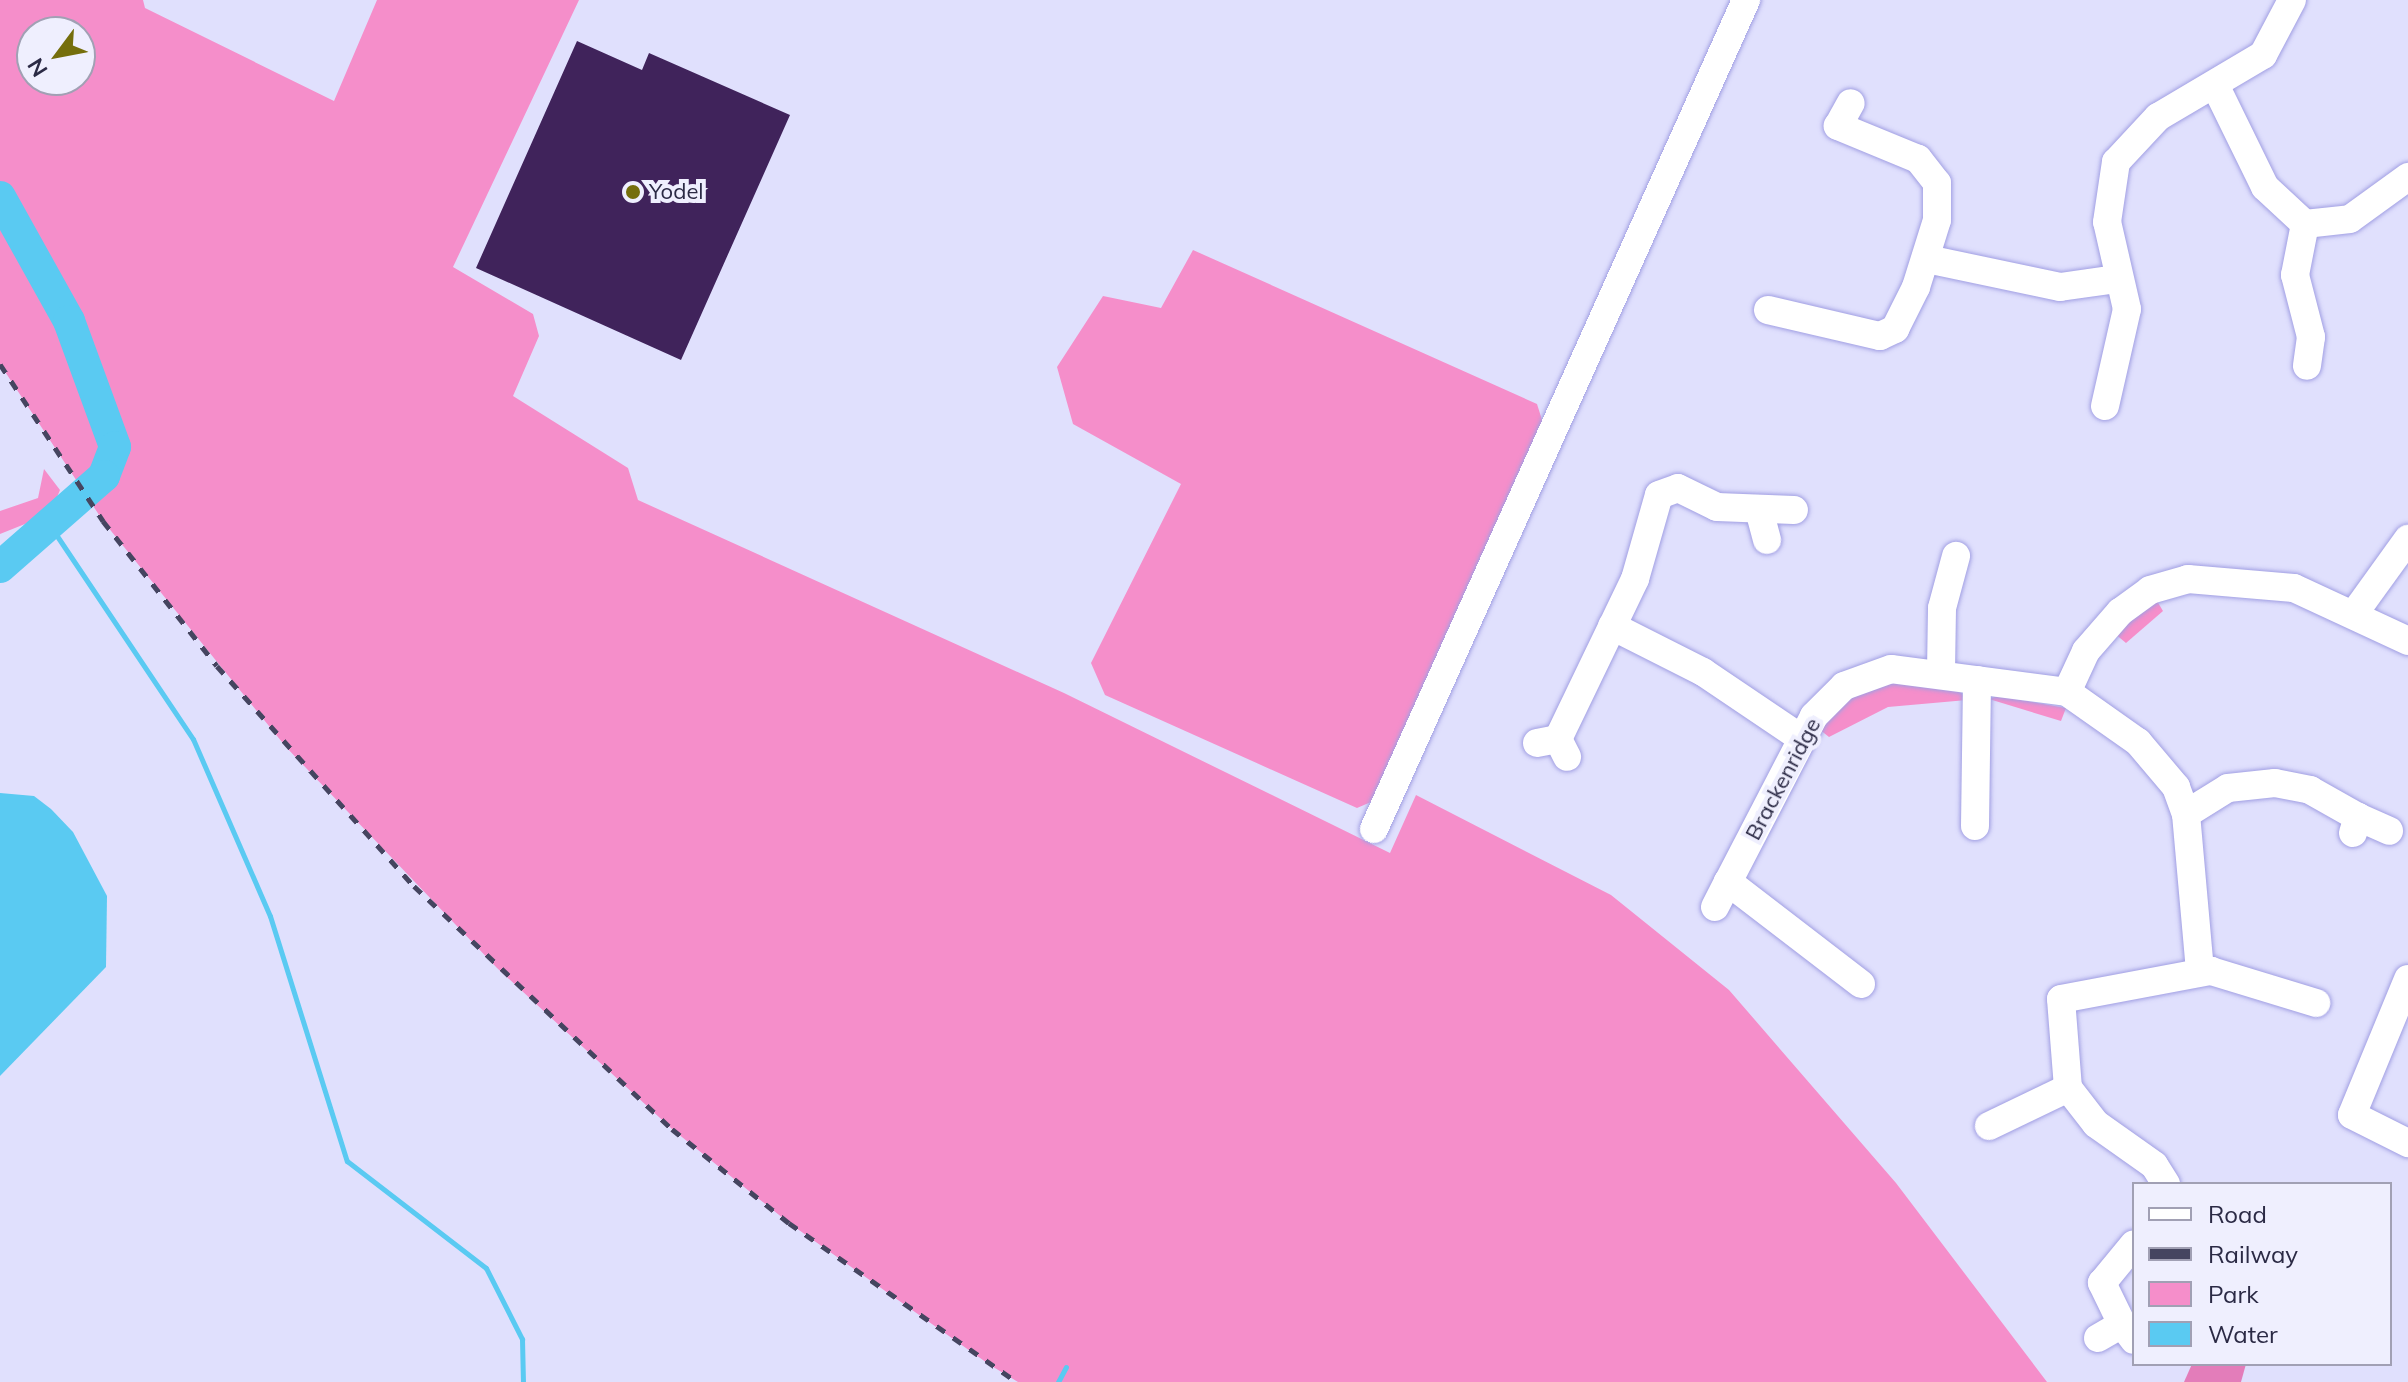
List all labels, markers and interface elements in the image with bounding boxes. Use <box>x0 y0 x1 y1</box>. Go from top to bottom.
north arrow <box>16 16 96 96</box>
text: N <box>21 53 54 82</box>
place label: Yodel <box>649 179 704 205</box>
marker: Yodel <box>624 183 642 201</box>
street label: Brackenridge <box>1740 713 1826 845</box>
legend <box>2132 1182 2392 1366</box>
text: Road <box>2208 1199 2267 1229</box>
text: Railway <box>2208 1239 2298 1269</box>
text: Park <box>2208 1279 2259 1309</box>
text: Water <box>2208 1319 2278 1349</box>

